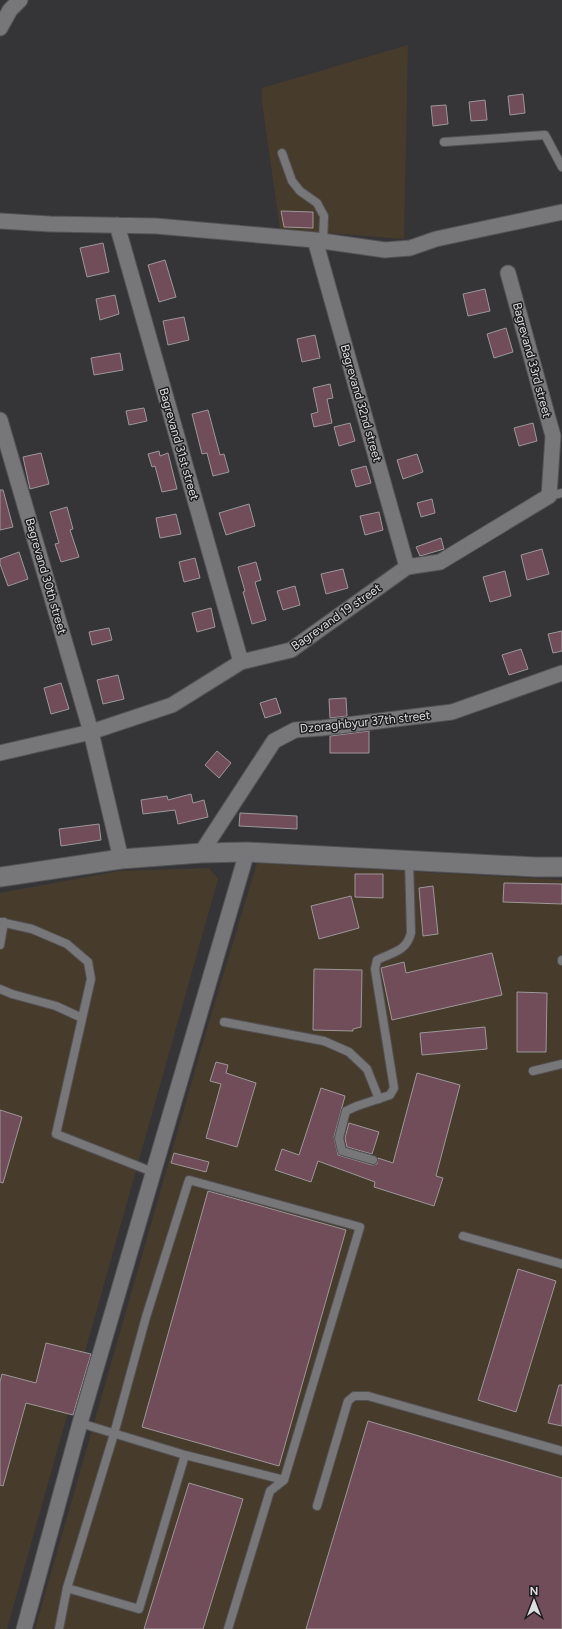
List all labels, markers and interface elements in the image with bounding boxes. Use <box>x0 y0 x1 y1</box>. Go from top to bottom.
street label: Bagrevand 33rd street <box>510 301 554 420</box>
street label: Bagrevand 32nd street <box>338 343 385 464</box>
street label: Bagrevand 31st street <box>156 386 202 502</box>
street label: Bagrevand 30th street <box>23 516 69 636</box>
street label: Bagrevand 19 street <box>288 580 384 653</box>
street label: Dzoraghbyur 37th street <box>299 708 431 736</box>
north arrow <box>514 1581 554 1621</box>
text: N <box>530 1585 538 1598</box>

